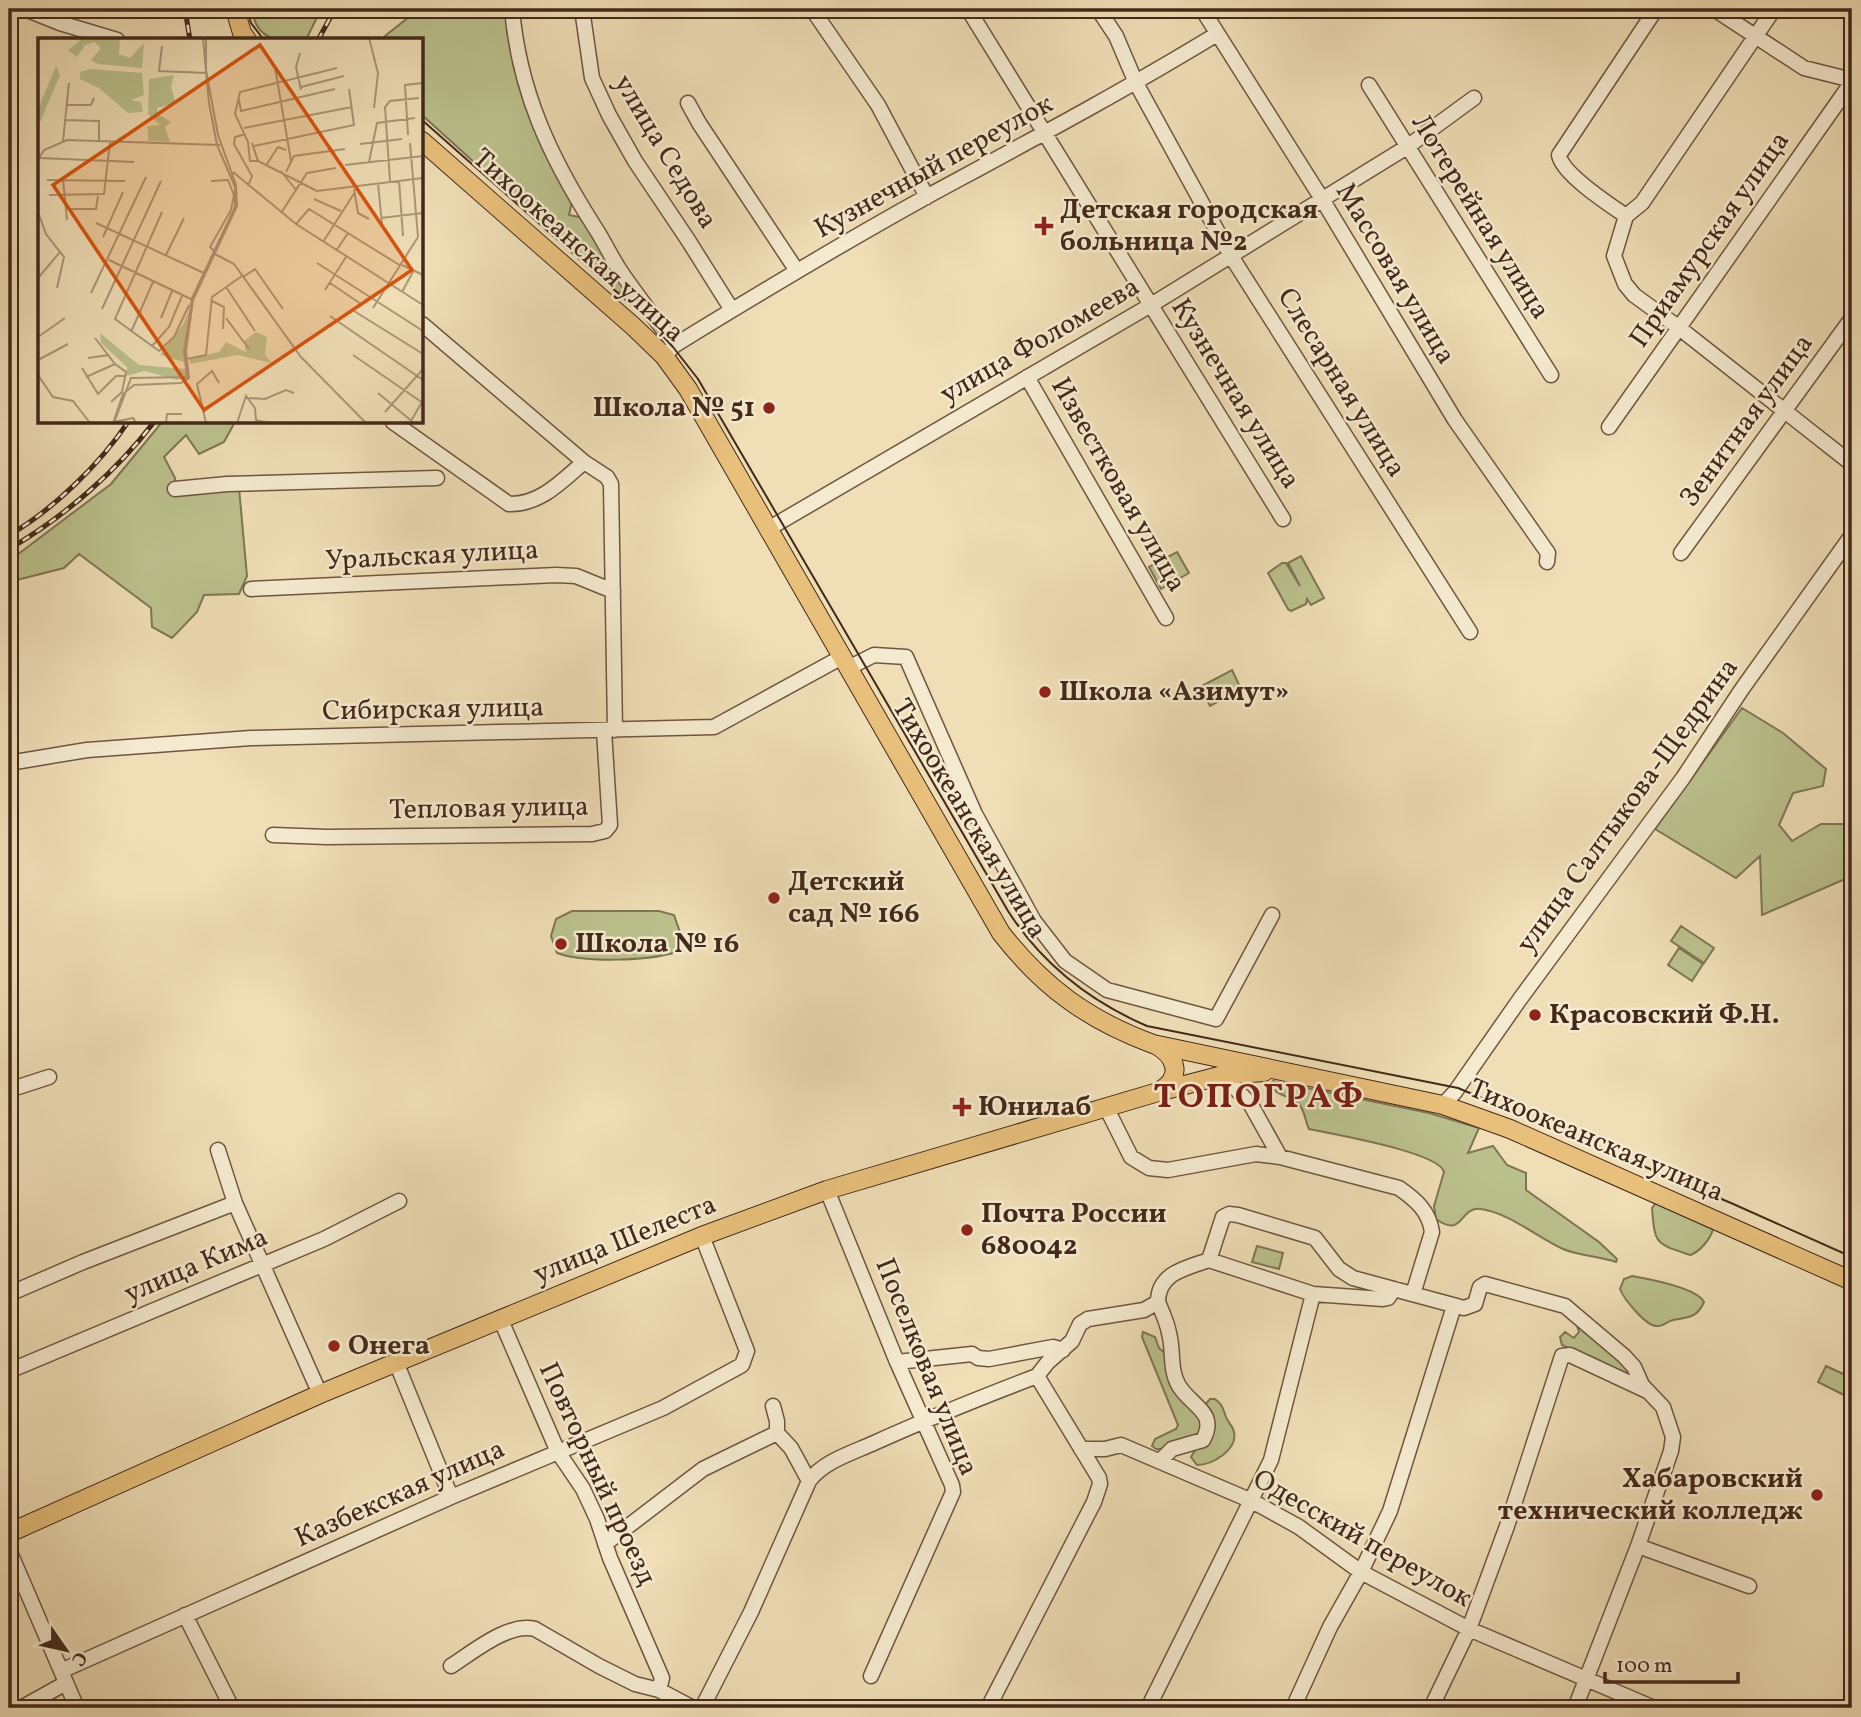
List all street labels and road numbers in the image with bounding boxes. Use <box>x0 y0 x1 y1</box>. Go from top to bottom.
street label: улица Седова <box>603 67 727 237</box>
street label: Кузнечный переулок <box>808 85 1060 249</box>
street label: Лотерейная улица <box>1401 107 1559 327</box>
street label: Приамурская улица <box>1621 124 1799 356</box>
street label: Тихоокеанская улица <box>463 140 693 352</box>
street label: Массовая улица <box>1325 176 1465 372</box>
street label: улица Фоломеева <box>933 268 1147 414</box>
street label: Слесарная улица <box>1267 281 1415 485</box>
street label: Кузнечная улица <box>1161 291 1309 497</box>
street label: Зенитная улица <box>1671 326 1823 516</box>
street label: Известковая улица <box>1041 370 1195 600</box>
street label: Уральская улица <box>324 531 540 581</box>
street label: улица Салтыкова-Щедрина <box>1508 651 1748 961</box>
street label: Сибирская улица <box>322 689 544 731</box>
street label: Тихоокеанская улица <box>882 692 1056 946</box>
street label: Тепловая улица <box>389 788 589 830</box>
street label: Тихоокеанская улица <box>1462 1070 1730 1212</box>
street label: улица Шелеста <box>528 1186 722 1294</box>
street label: улица Кима <box>118 1218 274 1314</box>
street label: Поселковая улица <box>865 1252 987 1482</box>
street label: Повторный проезд <box>528 1356 666 1592</box>
street label: Казбекская улица <box>289 1430 511 1558</box>
street label: Одесский переулок <box>1245 1460 1479 1618</box>

